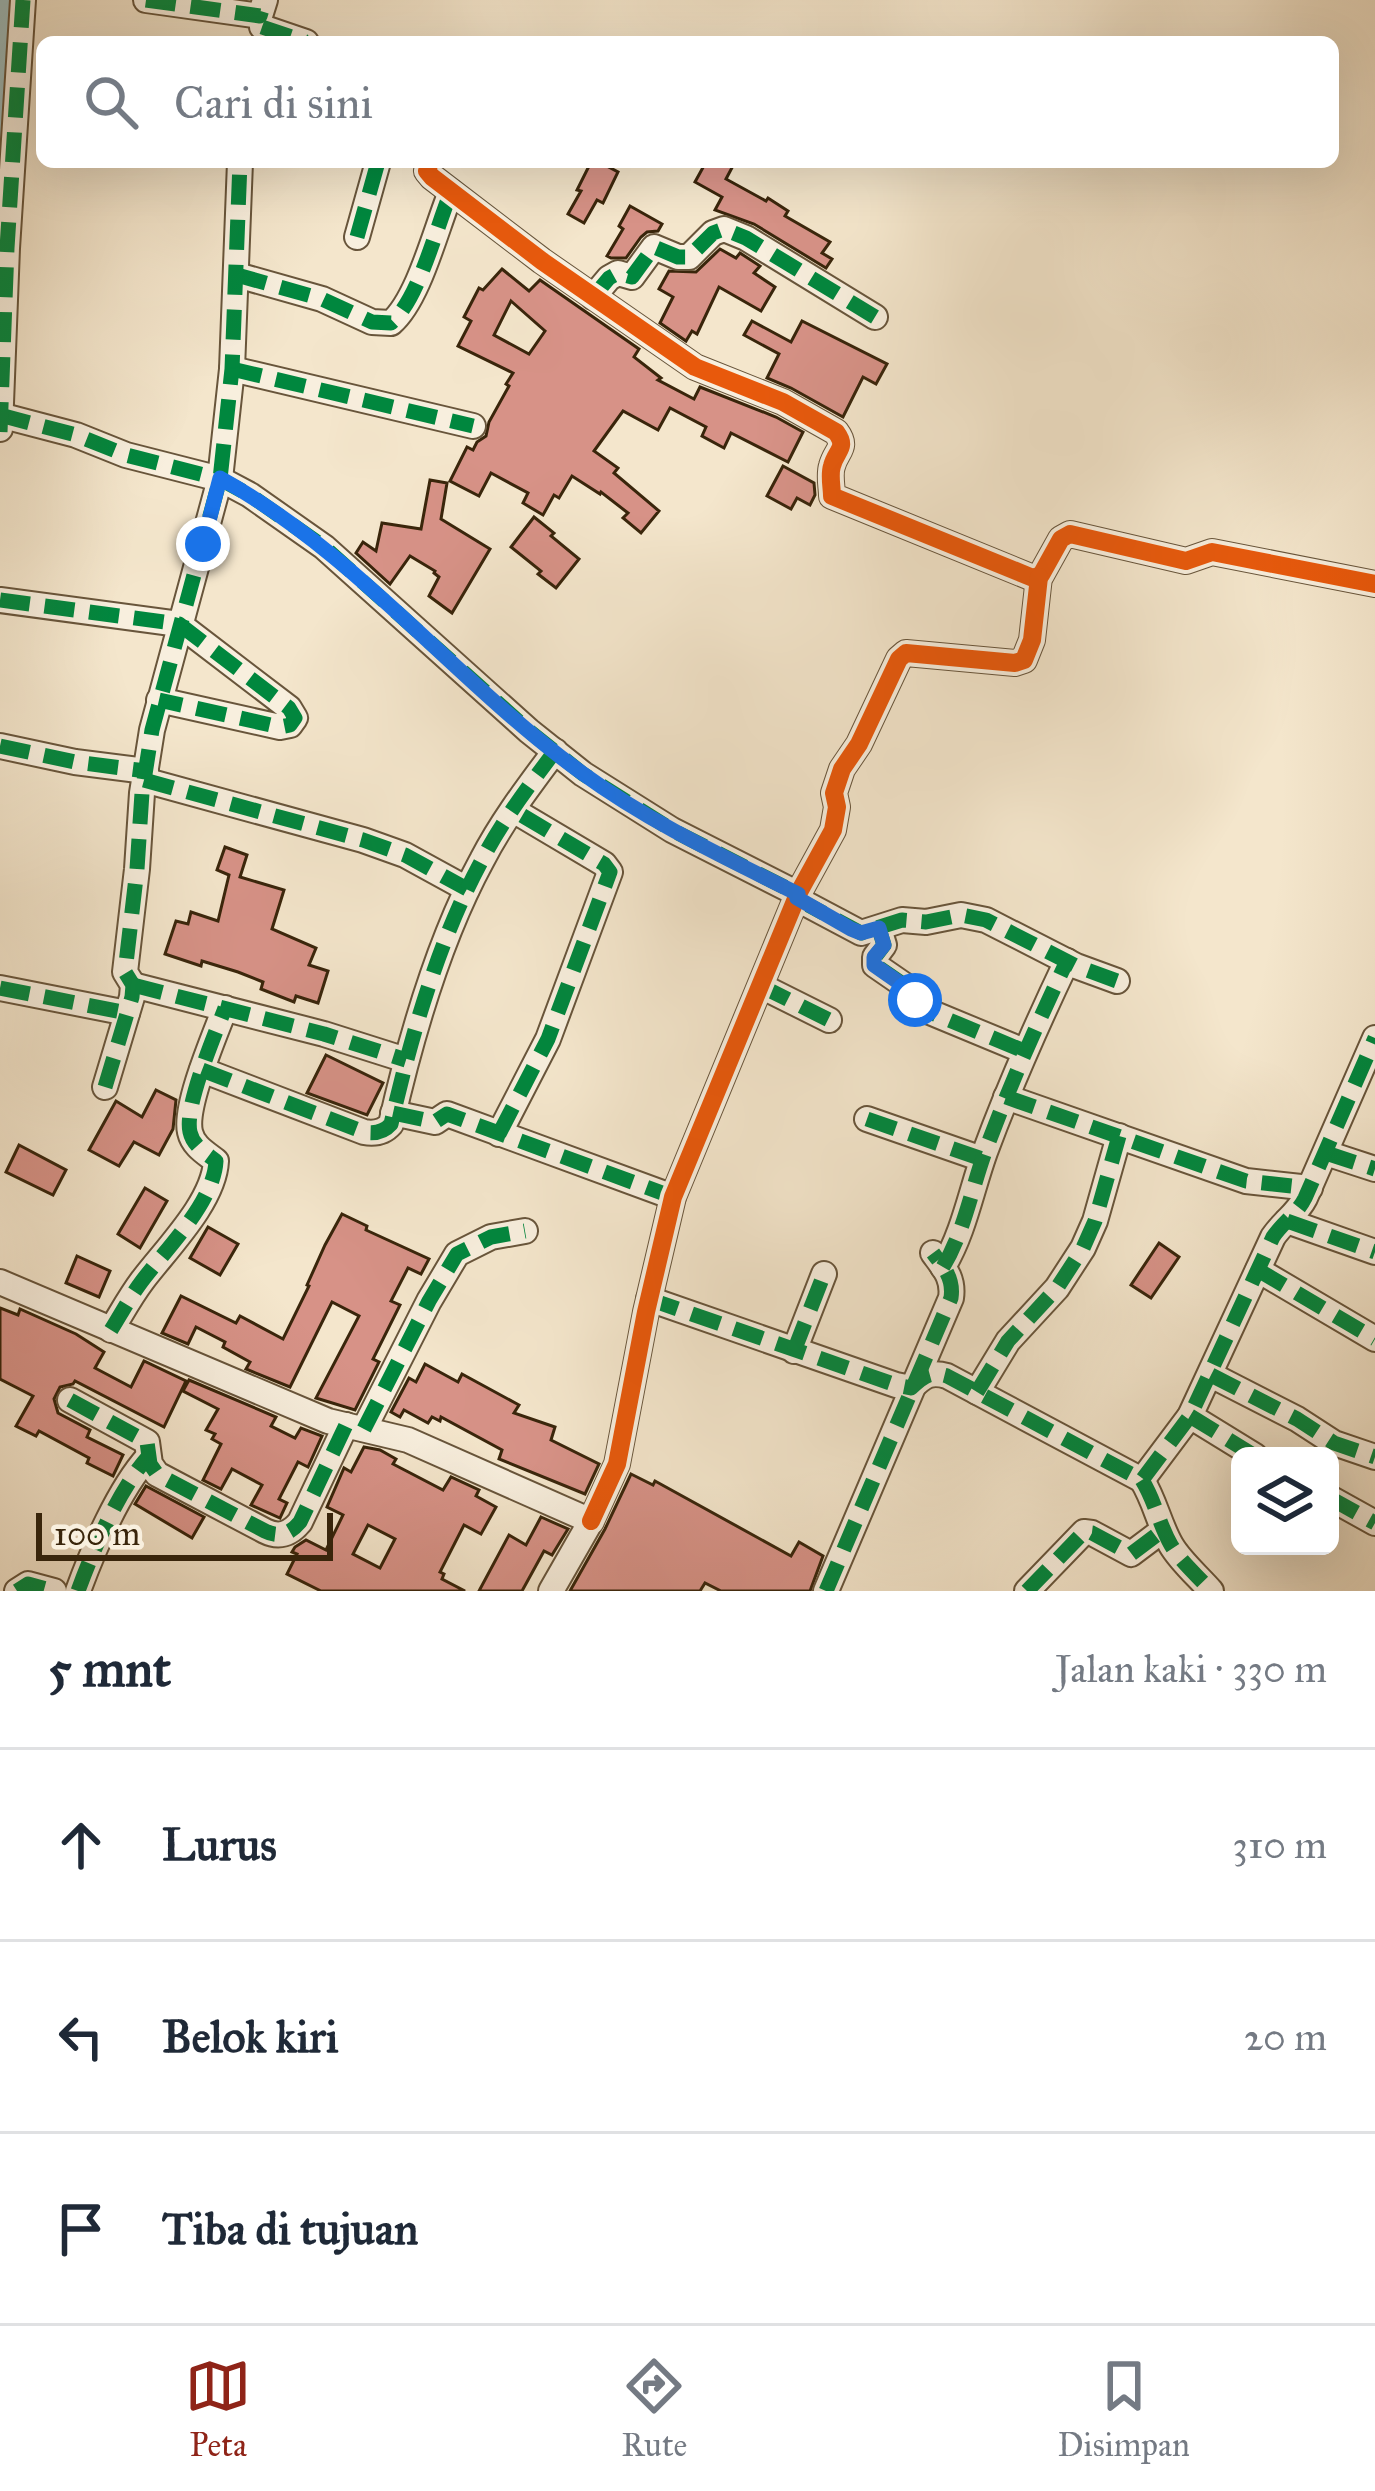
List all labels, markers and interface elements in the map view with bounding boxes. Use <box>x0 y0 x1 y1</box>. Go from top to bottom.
search box <box>36 36 1339 168</box>
icon: search <box>78 69 144 135</box>
text: Cari di sini <box>174 75 373 130</box>
route end <box>176 517 230 571</box>
route start <box>888 973 942 1027</box>
map controls <box>1231 1447 1339 1555</box>
button: layers <box>1231 1447 1339 1555</box>
scale bar <box>36 1507 333 1560</box>
text: 100 m <box>54 1514 140 1554</box>
text: 5 mnt <box>48 1638 171 1700</box>
text: Jalan kaki · 330 m <box>1055 1645 1327 1693</box>
icon: ahead <box>48 1812 114 1878</box>
text: Lurus <box>162 1817 277 1872</box>
text: 310 m <box>1232 1821 1327 1869</box>
icon: left <box>48 2004 114 2070</box>
text: Belok kiri <box>162 2009 338 2064</box>
text: 20 m <box>1244 2013 1327 2061</box>
icon: arrive <box>48 2196 114 2262</box>
text: Tiba di tujuan <box>162 2201 418 2256</box>
tab: Peta <box>185 2353 251 2465</box>
tab: Rute <box>621 2353 687 2465</box>
tab: Disimpan <box>1058 2353 1190 2465</box>

